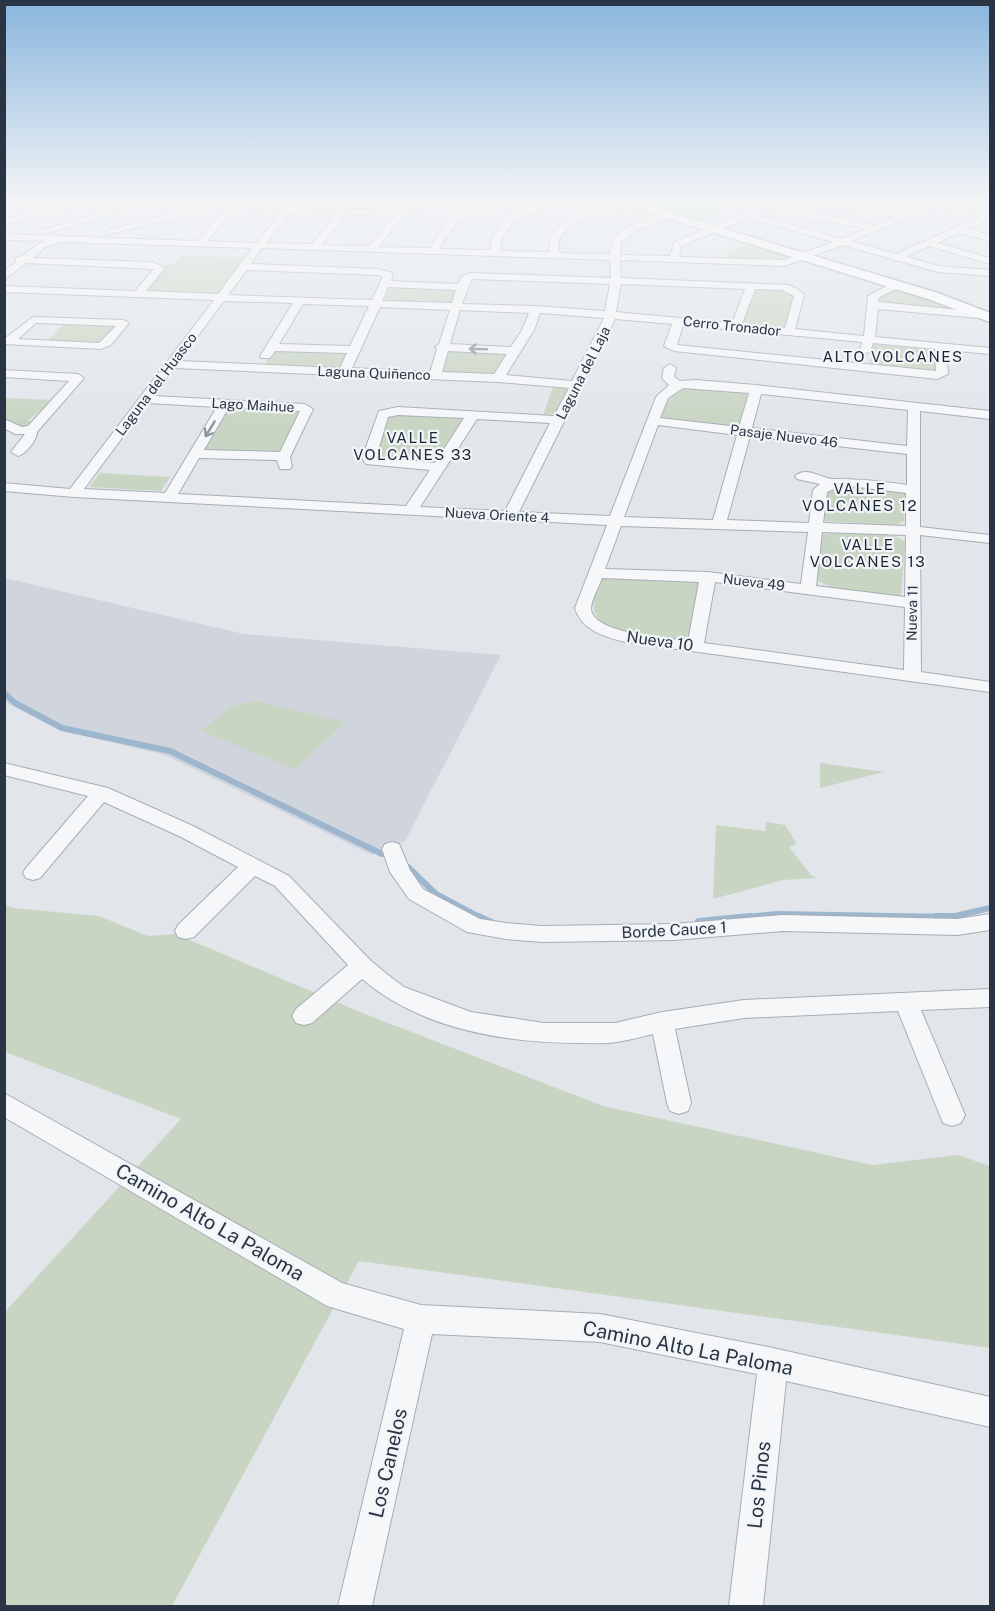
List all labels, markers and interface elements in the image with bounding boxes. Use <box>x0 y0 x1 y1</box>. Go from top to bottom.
street label: Cerro Tronador <box>682 313 782 339</box>
street label: Laguna del Laja <box>553 324 613 422</box>
street label: Laguna del Huasco <box>112 329 200 438</box>
one-way arrow <box>468 343 488 355</box>
district label: ALTO VOLCANES <box>822 348 964 365</box>
street label: Laguna Quiñenco <box>317 363 431 383</box>
street label: Lago Maihue <box>211 395 295 415</box>
one-way arrow <box>203 420 215 437</box>
street label: Pasaje Nuevo 46 <box>729 421 839 451</box>
district label: VALLE VOLCANES 33 <box>353 429 473 463</box>
district label: VALLE VOLCANES 12 <box>802 480 918 514</box>
street label: Nueva Oriente 4 <box>444 504 550 526</box>
district label: VALLE VOLCANES 13 <box>810 536 926 570</box>
street label: Nueva 49 <box>722 570 786 594</box>
street label: Nueva 11 <box>904 585 920 641</box>
street label: Nueva 10 <box>625 627 695 655</box>
street label: Borde Cauce 1 <box>621 918 727 942</box>
street label: Camino Alto La Paloma <box>111 1158 309 1286</box>
street label: Camino Alto La Paloma <box>581 1316 795 1380</box>
street label: Los Canelos <box>364 1406 412 1520</box>
street label: Los Pinos <box>742 1440 776 1530</box>

